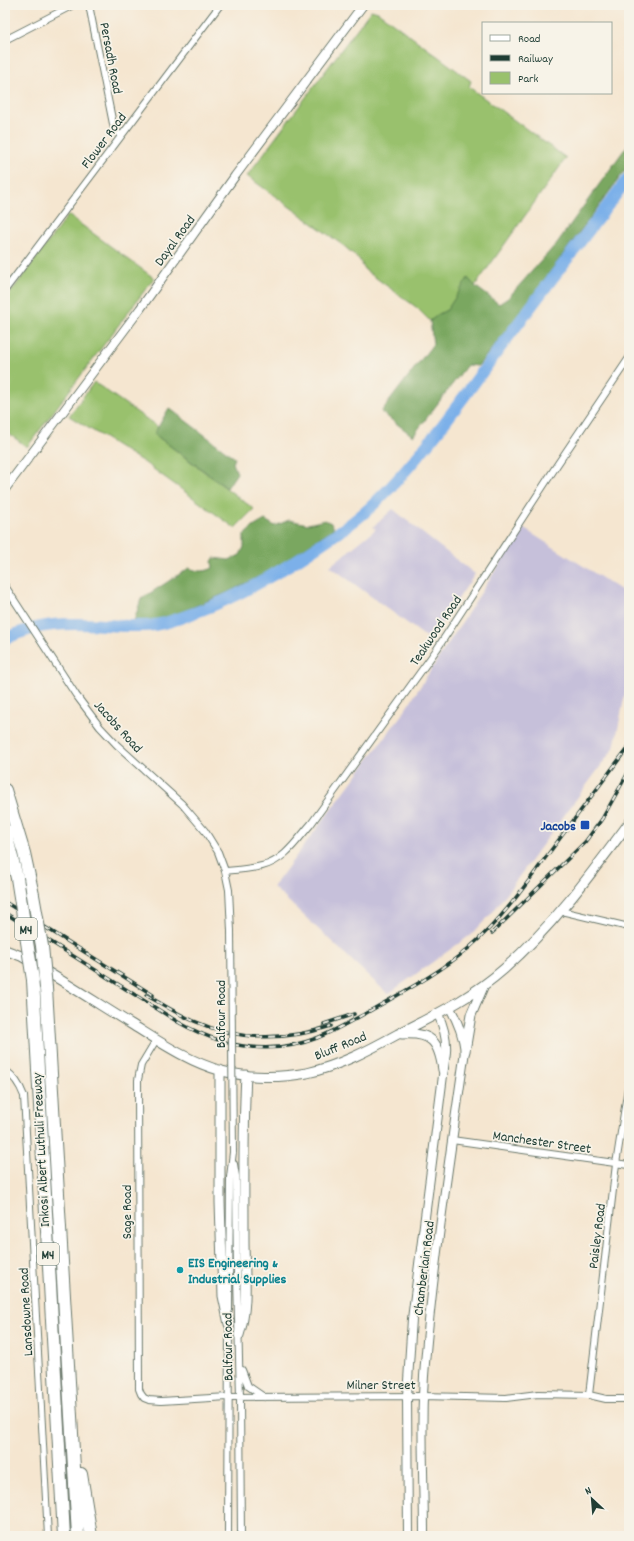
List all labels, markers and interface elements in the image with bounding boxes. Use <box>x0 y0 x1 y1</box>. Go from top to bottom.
street label: Persadh Road <box>93 21 127 96</box>
legend <box>482 22 612 94</box>
text: Road <box>518 31 540 48</box>
text: Railway <box>518 51 554 68</box>
text: Park <box>518 71 539 88</box>
street label: Flower Road <box>77 109 132 173</box>
street label: Dayal Road <box>150 212 201 271</box>
street label: Teakwood Road <box>406 592 468 670</box>
street label: Jacobs Road <box>88 697 147 758</box>
place label: Jacobs <box>541 817 576 837</box>
marker: Jacobs <box>579 819 591 831</box>
road number: M4 <box>15 918 37 940</box>
street label: Balfour Road <box>212 980 232 1048</box>
street label: Bluff Road <box>312 1027 370 1066</box>
street label: Inkosi Albert Luthuli Freeway <box>28 1072 56 1228</box>
street label: Manchester Street <box>491 1126 592 1160</box>
street label: Sage Road <box>118 1185 138 1239</box>
street label: Paisley Road <box>584 1202 612 1270</box>
street label: Chamberlain Road <box>409 1220 441 1317</box>
road number: M4 <box>37 1243 59 1265</box>
place label: EIS Engineering & Industrial Supplies <box>188 1254 286 1290</box>
marker: EIS Engineering & Industrial Supplies <box>175 1265 185 1275</box>
street label: Lansdowne Road <box>15 1267 39 1357</box>
street label: Balfour Road <box>218 1313 240 1381</box>
street label: Milner Street <box>346 1376 416 1396</box>
north arrow <box>572 1479 612 1519</box>
text: N <box>583 1483 595 1500</box>

